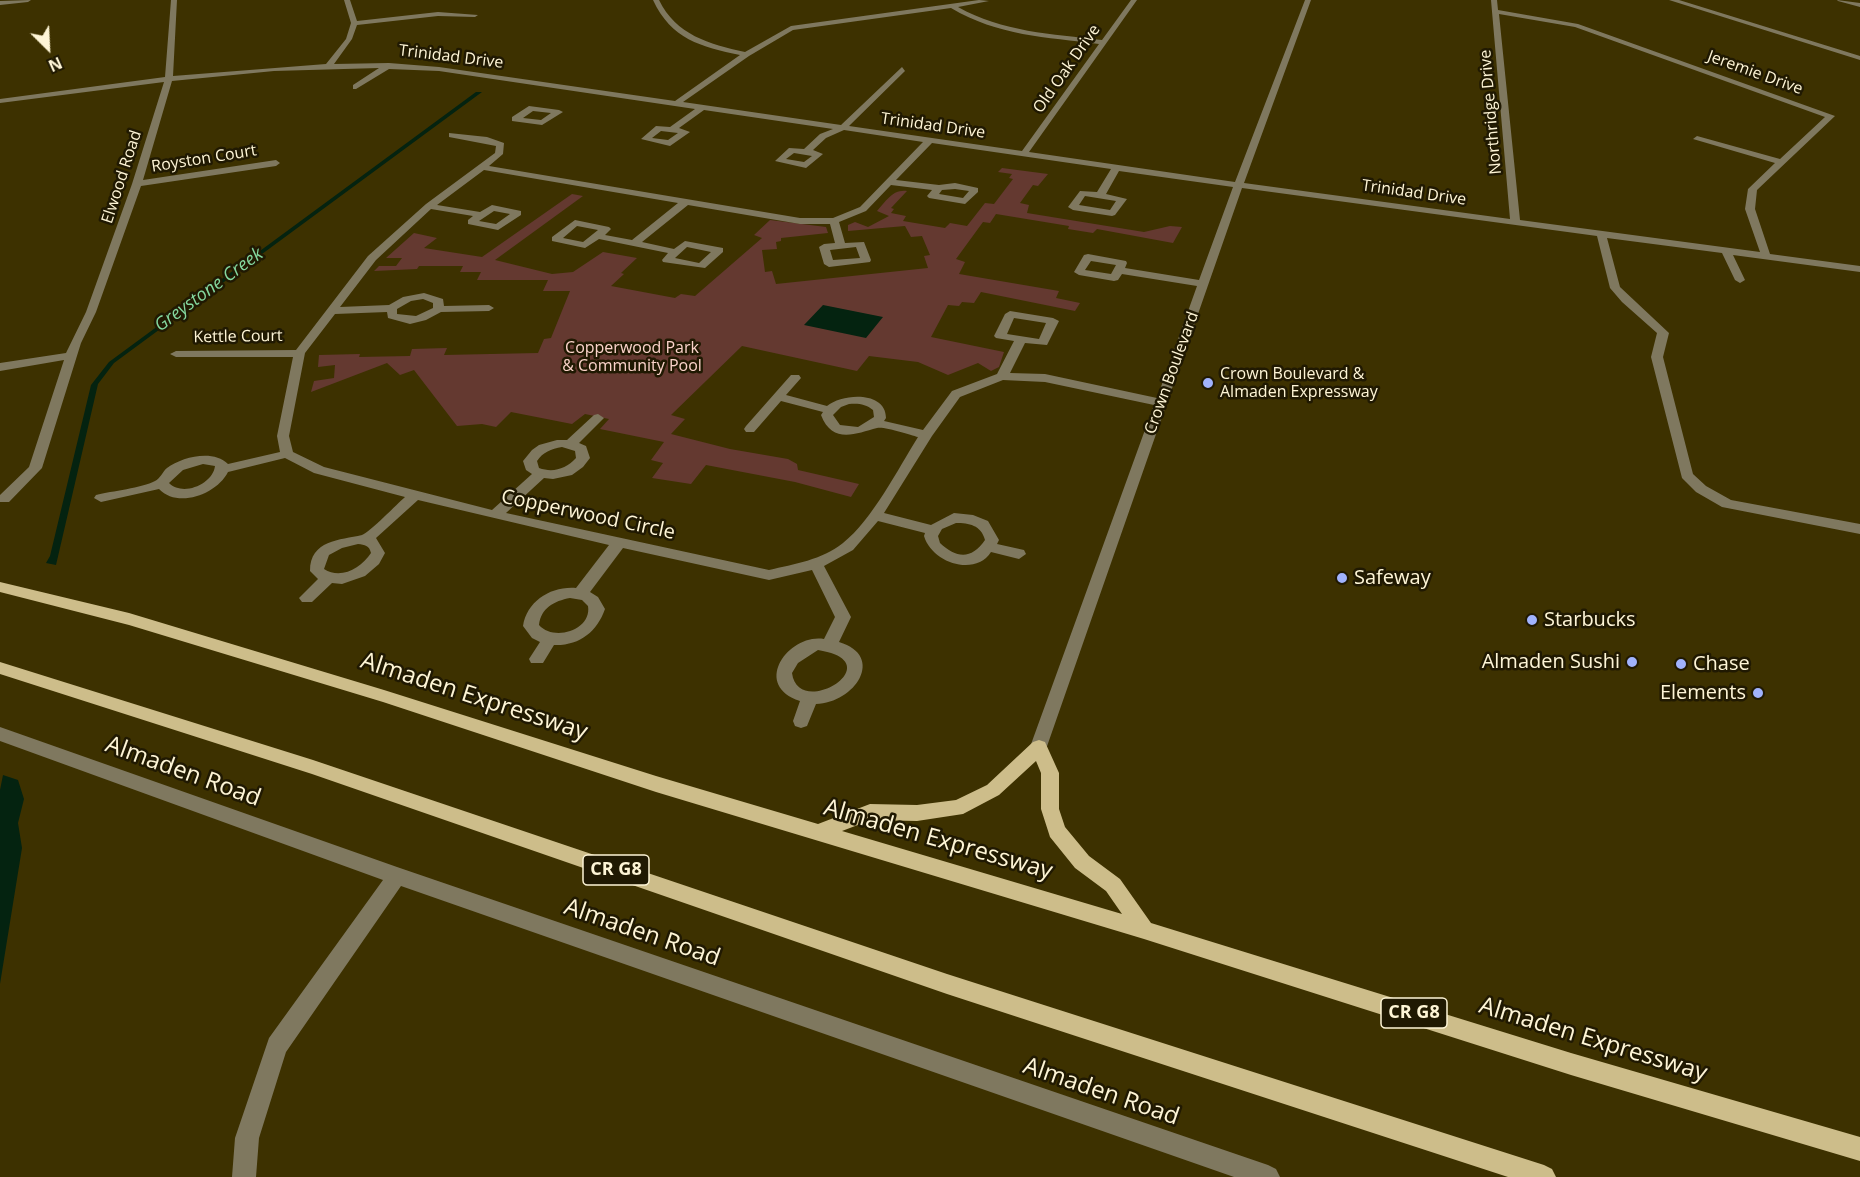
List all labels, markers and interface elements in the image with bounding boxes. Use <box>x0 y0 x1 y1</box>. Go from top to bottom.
north arrow <box>18 18 78 78</box>
street label: Old Oak Drive <box>1029 21 1105 117</box>
street label: Trinidad Drive <box>398 41 504 73</box>
street label: Jeremie Drive <box>1705 47 1805 99</box>
street label: Northridge Drive <box>1476 49 1506 175</box>
text: N <box>45 52 66 77</box>
street label: Trinidad Drive <box>880 109 986 143</box>
street label: Elwood Road <box>98 128 146 226</box>
street label: Royston Court <box>150 141 258 177</box>
street label: Trinidad Drive <box>1361 176 1467 210</box>
water label: Greystone Creek <box>151 243 267 337</box>
street label: Crown Boulevard <box>1141 309 1203 437</box>
street label: Kettle Court <box>193 327 283 347</box>
park label: Copperwood Park & Community Pool <box>562 338 702 376</box>
place label: Crown Boulevard & Almaden Expressway <box>1220 364 1378 402</box>
marker: Crown Boulevard & Almaden Expressway <box>1201 376 1215 390</box>
street label: Copperwood Circle <box>499 485 677 545</box>
place label: Safeway <box>1354 566 1431 590</box>
marker: Safeway <box>1335 571 1349 585</box>
place label: Starbucks <box>1544 608 1636 632</box>
marker: Starbucks <box>1525 613 1539 627</box>
street label: Almaden Expressway <box>357 647 591 747</box>
place label: Almaden Sushi <box>1482 650 1620 674</box>
place label: Chase <box>1693 652 1750 676</box>
marker: Almaden Sushi <box>1625 655 1639 669</box>
marker: Chase <box>1674 657 1688 671</box>
place label: Elements <box>1660 681 1746 705</box>
marker: Elements <box>1751 686 1765 700</box>
street label: Almaden Road <box>101 731 265 813</box>
street label: Almaden Expressway <box>820 794 1056 886</box>
road number: CR G8 <box>583 855 649 885</box>
street label: Almaden Road <box>560 893 724 973</box>
street label: Almaden Expressway <box>1476 992 1710 1088</box>
road number: CR G8 <box>1381 998 1447 1028</box>
street label: Almaden Road <box>1019 1052 1183 1132</box>

